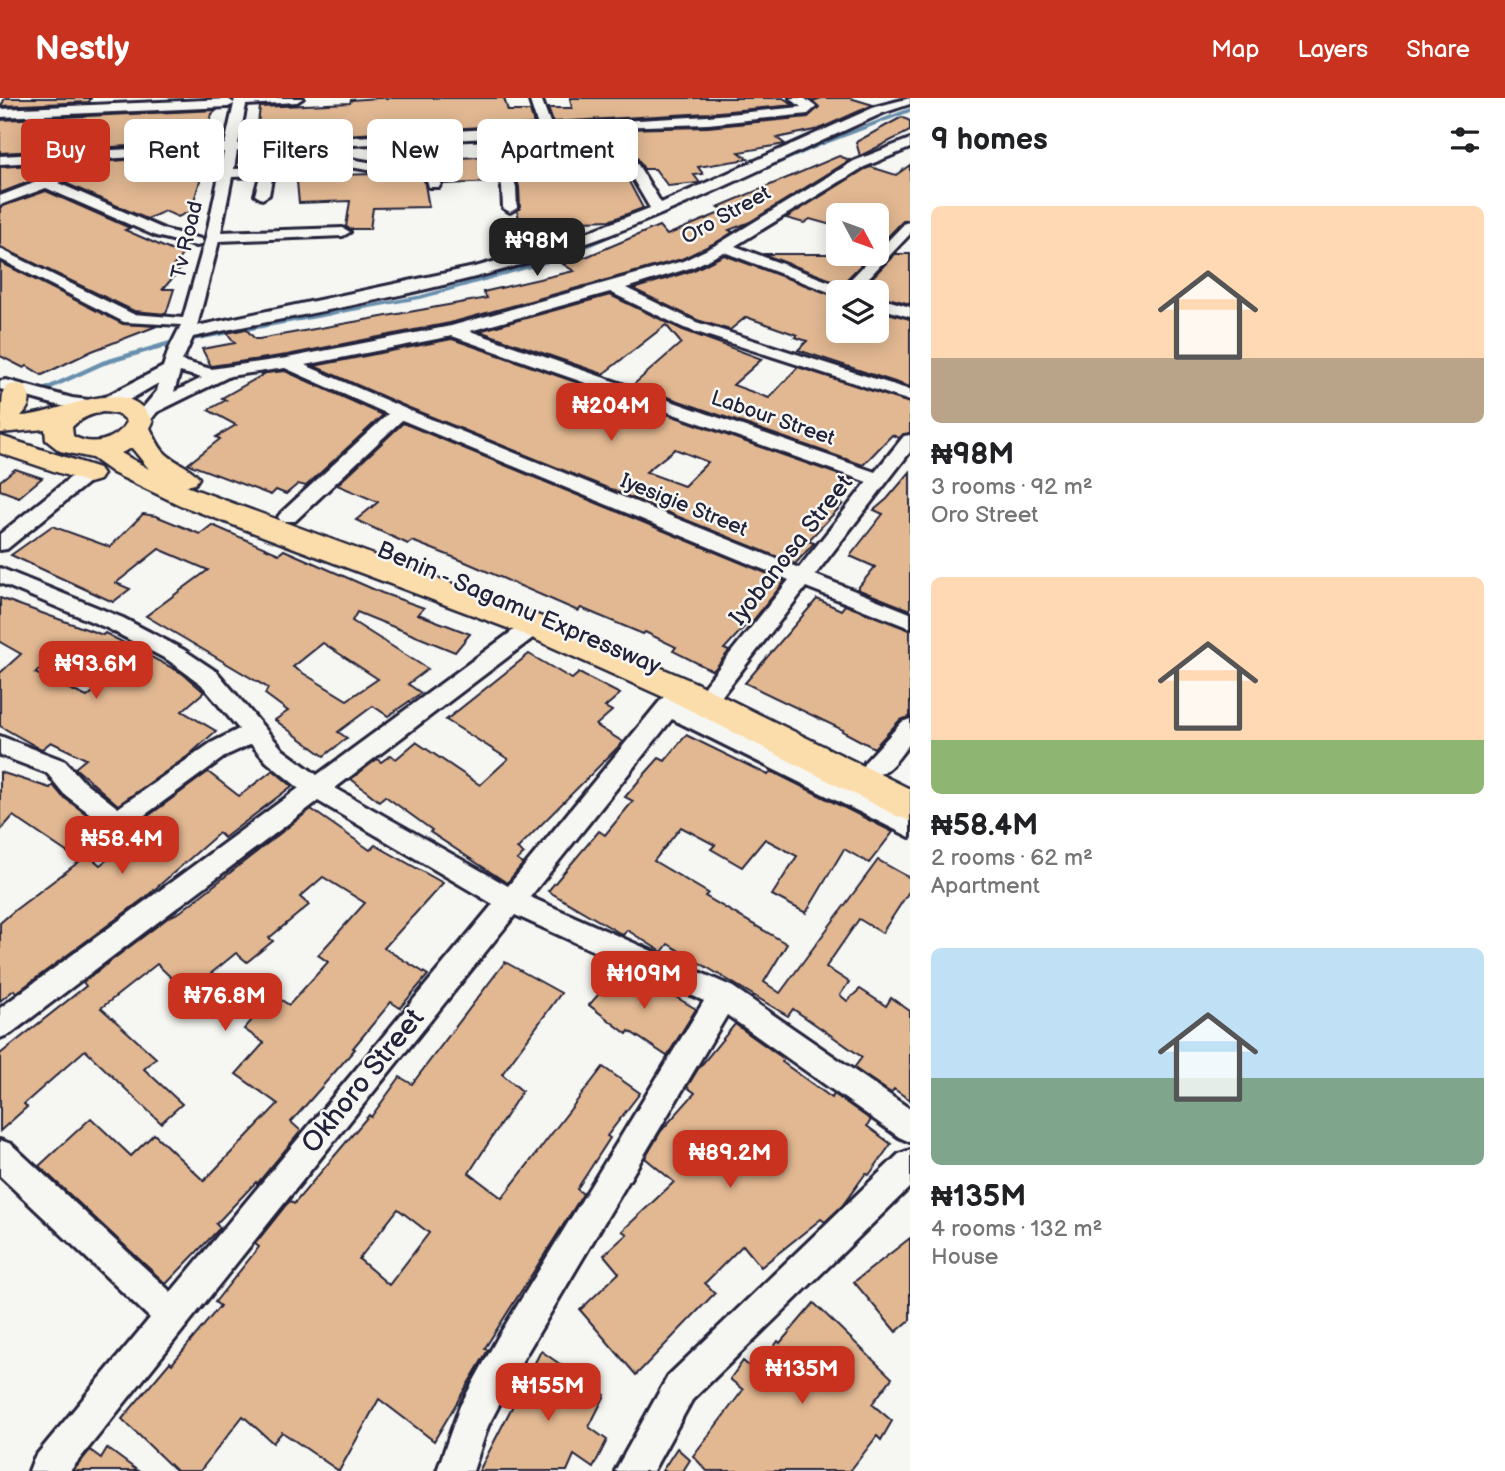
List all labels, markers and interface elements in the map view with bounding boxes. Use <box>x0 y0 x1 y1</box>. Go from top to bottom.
text: Nestly <box>35 29 129 69</box>
text: Map <box>1211 35 1259 64</box>
text: Layers <box>1297 35 1368 64</box>
text: Share <box>1406 35 1470 64</box>
chip: Buy <box>21 119 110 182</box>
chip: Rent <box>124 119 224 182</box>
chip: Filters <box>238 119 353 182</box>
chip: New <box>367 119 463 182</box>
chip: Apartment <box>477 119 638 182</box>
icon: filters <box>1446 121 1484 159</box>
text: 9 homes <box>931 122 1048 158</box>
street label: Oro Street <box>677 180 775 250</box>
street label: Tv Road <box>166 199 208 281</box>
north arrow <box>826 203 889 266</box>
map controls <box>826 203 889 343</box>
pin: ₦98M <box>496 218 578 278</box>
text: ₦98M <box>505 227 569 255</box>
icon: home <box>1145 252 1271 378</box>
button: layers <box>826 280 889 343</box>
pin: ₦204M <box>562 384 660 443</box>
street label: Labour Street <box>708 385 839 451</box>
text: ₦204M <box>572 392 650 420</box>
text: ₦98M <box>931 437 1014 473</box>
street label: Iyesigie Street <box>617 468 752 542</box>
street label: Iyobanosa Street <box>723 469 859 631</box>
text: 3 rooms · 92 m² <box>931 473 1093 501</box>
text: Oro Street <box>931 501 1038 529</box>
street label: Benin - Sagamu Expressway <box>373 535 665 681</box>
icon: home <box>1145 623 1271 749</box>
pin: ₦93.6M <box>39 642 153 701</box>
text: ₦93.6M <box>55 650 137 678</box>
text: ₦58.4M <box>931 808 1038 844</box>
pin: ₦58.4M <box>65 816 179 876</box>
text: ₦58.4M <box>81 825 163 853</box>
text: 2 rooms · 62 m² <box>931 844 1093 872</box>
text: Apartment <box>931 872 1040 900</box>
pin: ₦109M <box>595 951 693 1011</box>
text: ₦109M <box>607 960 681 988</box>
pin: ₦76.8M <box>168 974 282 1033</box>
text: ₦76.8M <box>184 982 266 1010</box>
icon: home <box>1145 994 1271 1120</box>
street label: Okhoro Street <box>295 1002 431 1160</box>
pin: ₦89.2M <box>673 1130 787 1190</box>
text: ₦89.2M <box>689 1139 771 1167</box>
text: ₦135M <box>931 1179 1026 1215</box>
text: 4 rooms · 132 m² <box>931 1215 1102 1243</box>
text: House <box>931 1243 998 1271</box>
pin: ₦135M <box>753 1346 851 1406</box>
text: ₦135M <box>766 1355 838 1383</box>
pin: ₦155M <box>499 1364 597 1423</box>
text: ₦155M <box>512 1372 584 1400</box>

